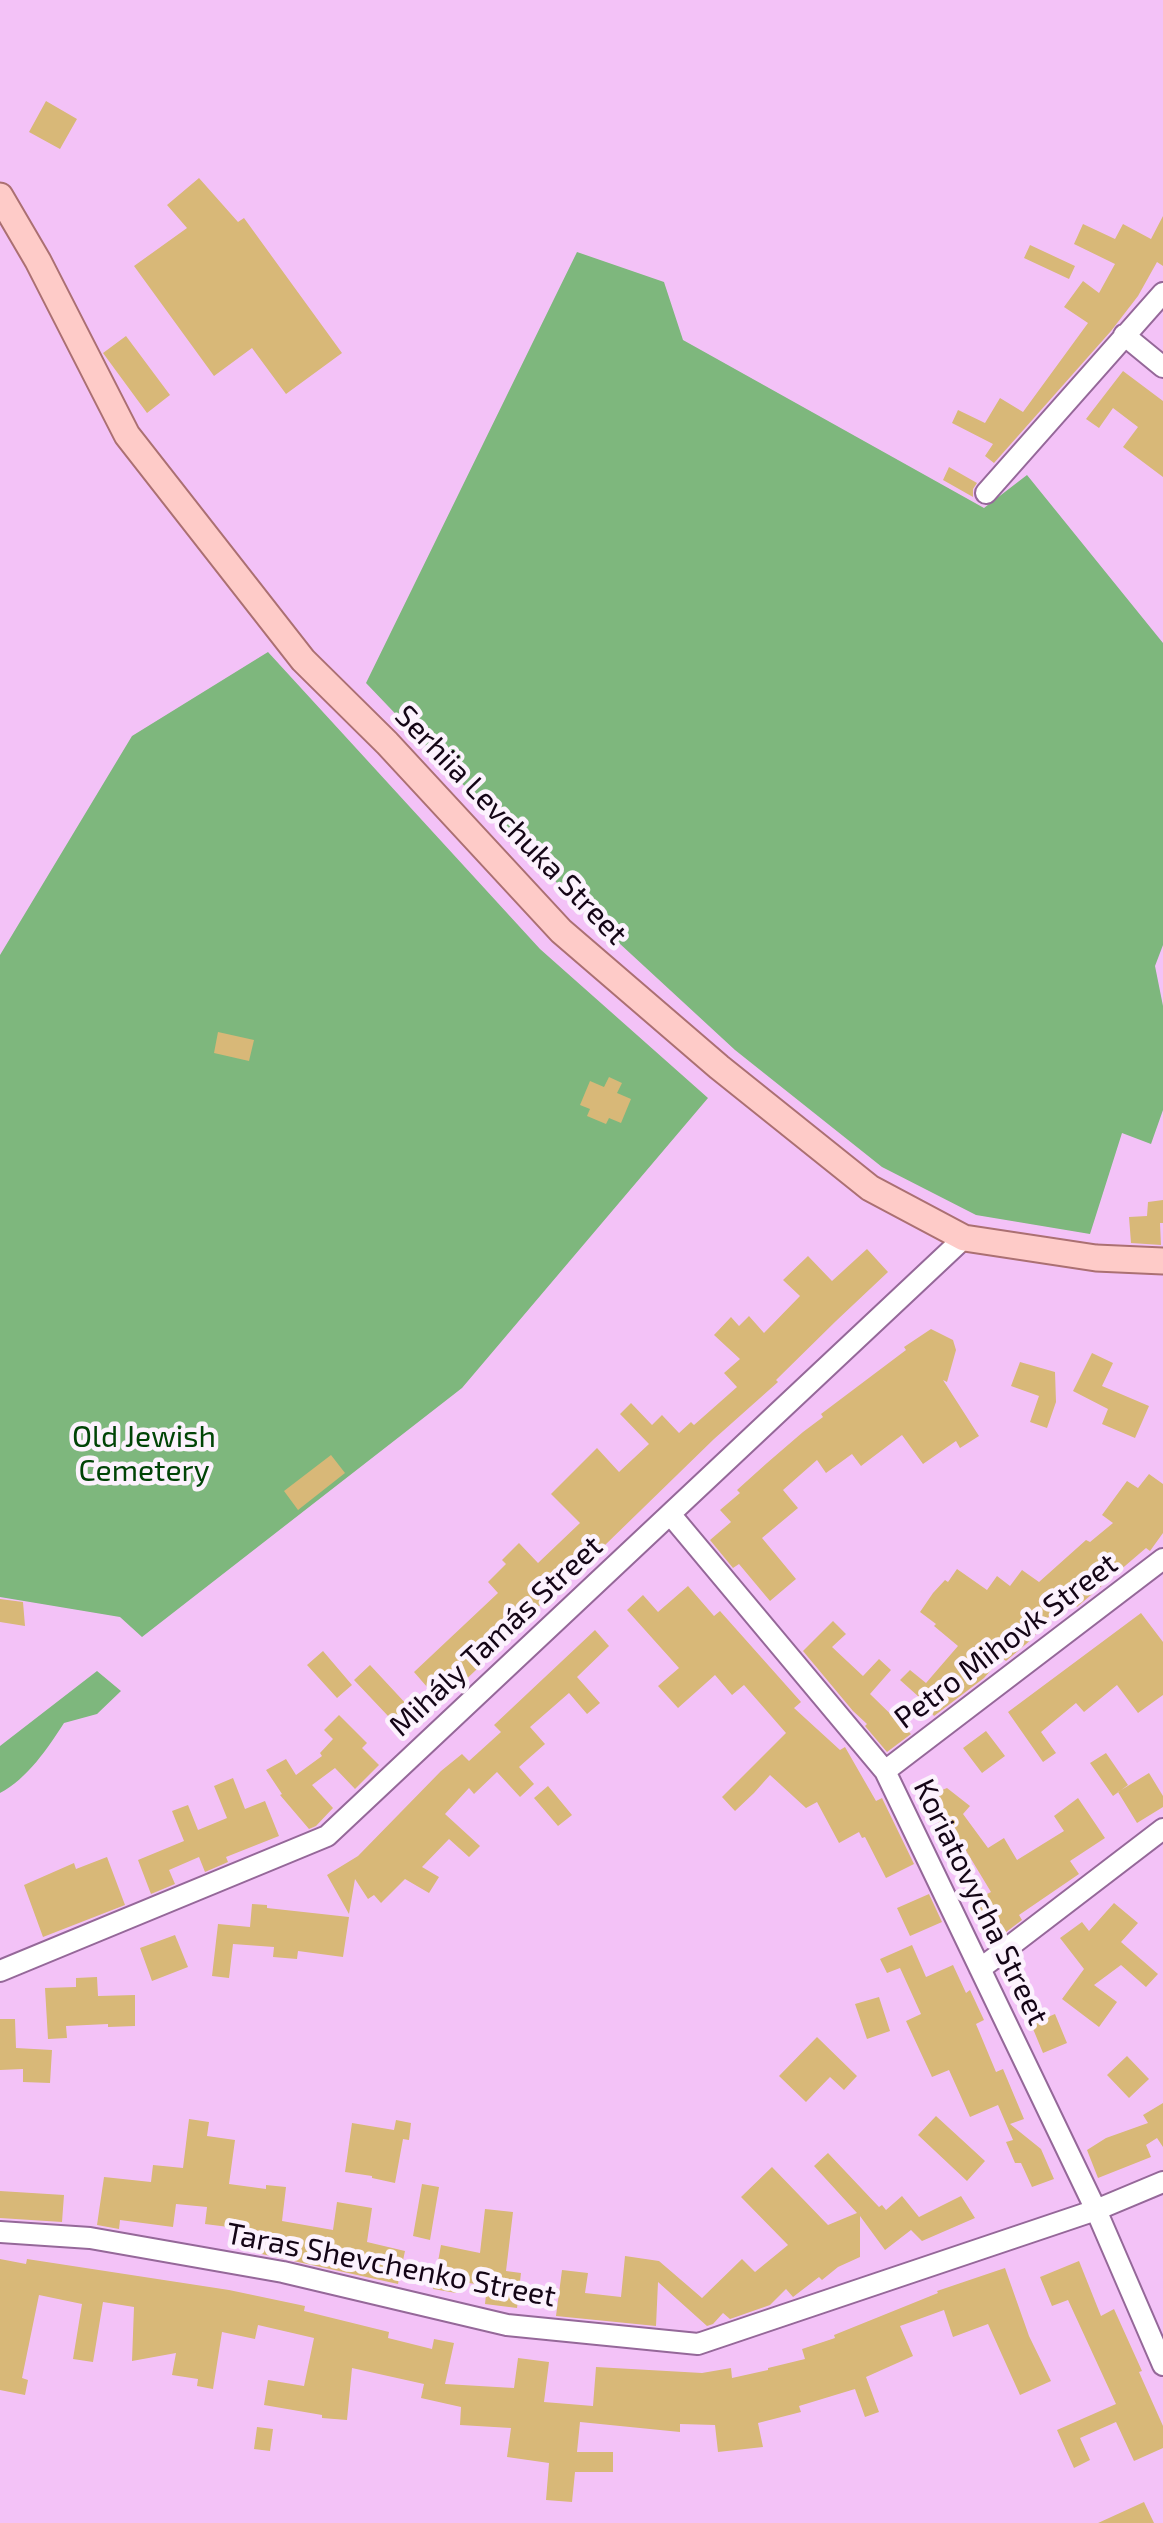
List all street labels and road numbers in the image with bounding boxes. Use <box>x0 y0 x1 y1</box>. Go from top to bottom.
street label: Serhiia Levchuka Street <box>387 698 635 952</box>
street label: Mihály Tamás Street <box>382 1528 610 1744</box>
street label: Petro Mihovk Street <box>887 1545 1125 1737</box>
street label: Koriatovycha Street <box>906 1773 1056 2031</box>
street label: Taras Shevchenko Street <box>223 2215 559 2315</box>

